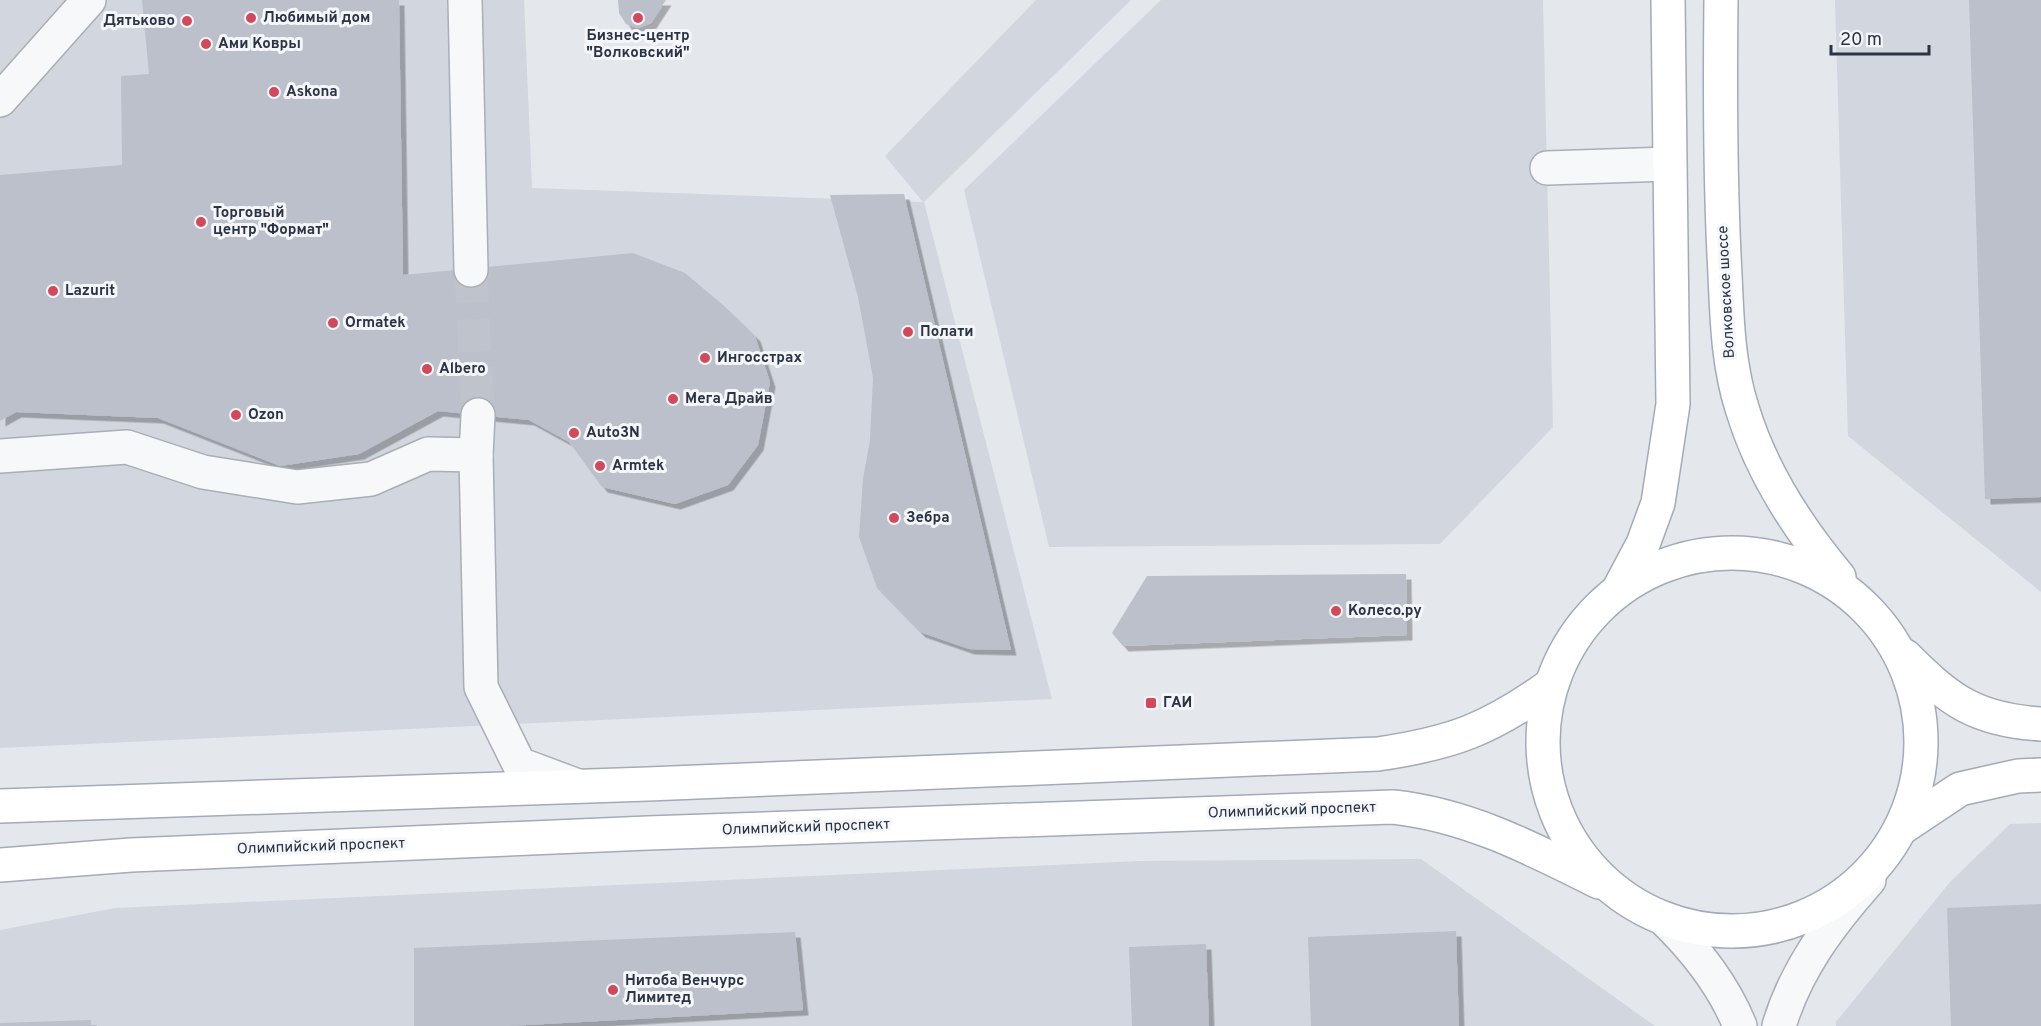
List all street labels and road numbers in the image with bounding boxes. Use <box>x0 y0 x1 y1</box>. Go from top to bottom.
street label: Волковское шоссе <box>1714 225 1740 359</box>
street label: Олимпийский проспект <box>1207 799 1377 823</box>
street label: Олимпийский проспект <box>721 816 891 840</box>
street label: Олимпийский проспект <box>236 835 406 859</box>

